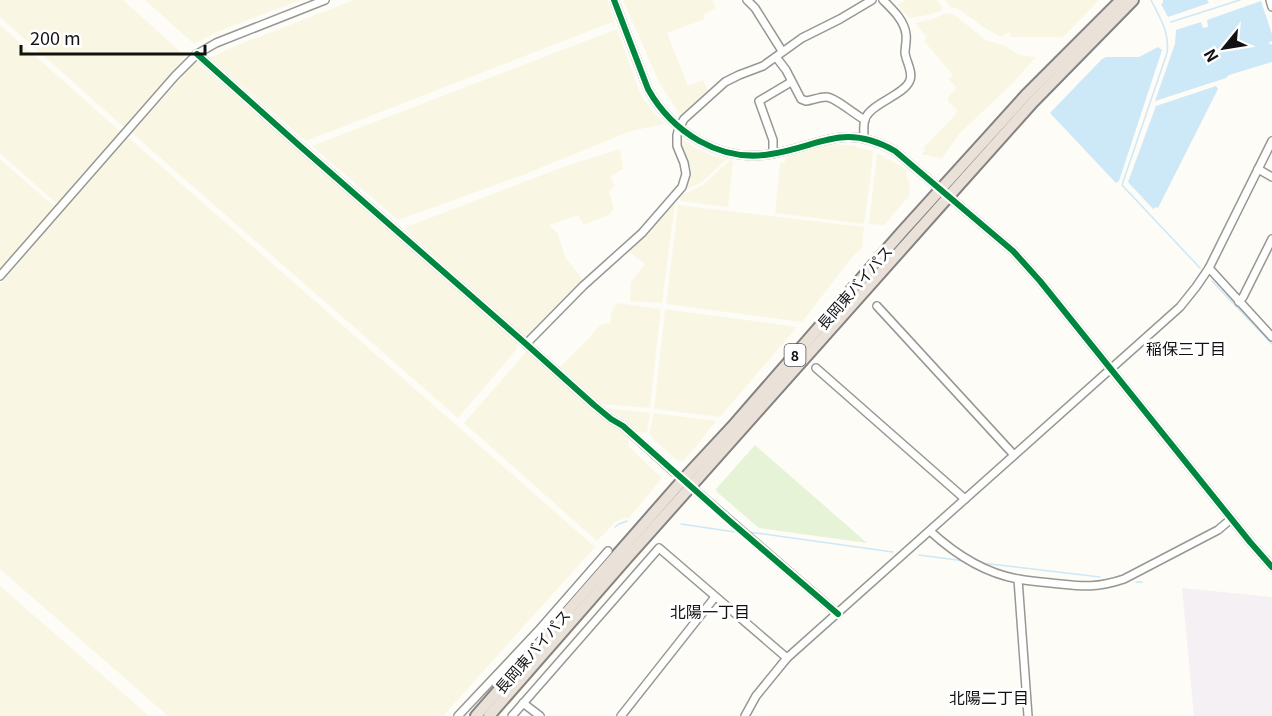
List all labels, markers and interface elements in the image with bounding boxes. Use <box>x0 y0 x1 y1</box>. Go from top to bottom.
scale bar <box>21 18 206 56</box>
north arrow <box>1194 18 1254 78</box>
text: 200 m <box>30 24 81 50</box>
text: N <box>1197 45 1224 67</box>
street label: 長岡東バイパス <box>812 241 896 333</box>
district label: 稲保三丁目 <box>1146 336 1226 360</box>
road number: 8 <box>784 344 806 366</box>
district label: 北陽一丁目 <box>670 599 750 623</box>
street label: 長岡東バイパス <box>490 605 574 697</box>
district label: 北陽二丁目 <box>949 685 1029 709</box>

